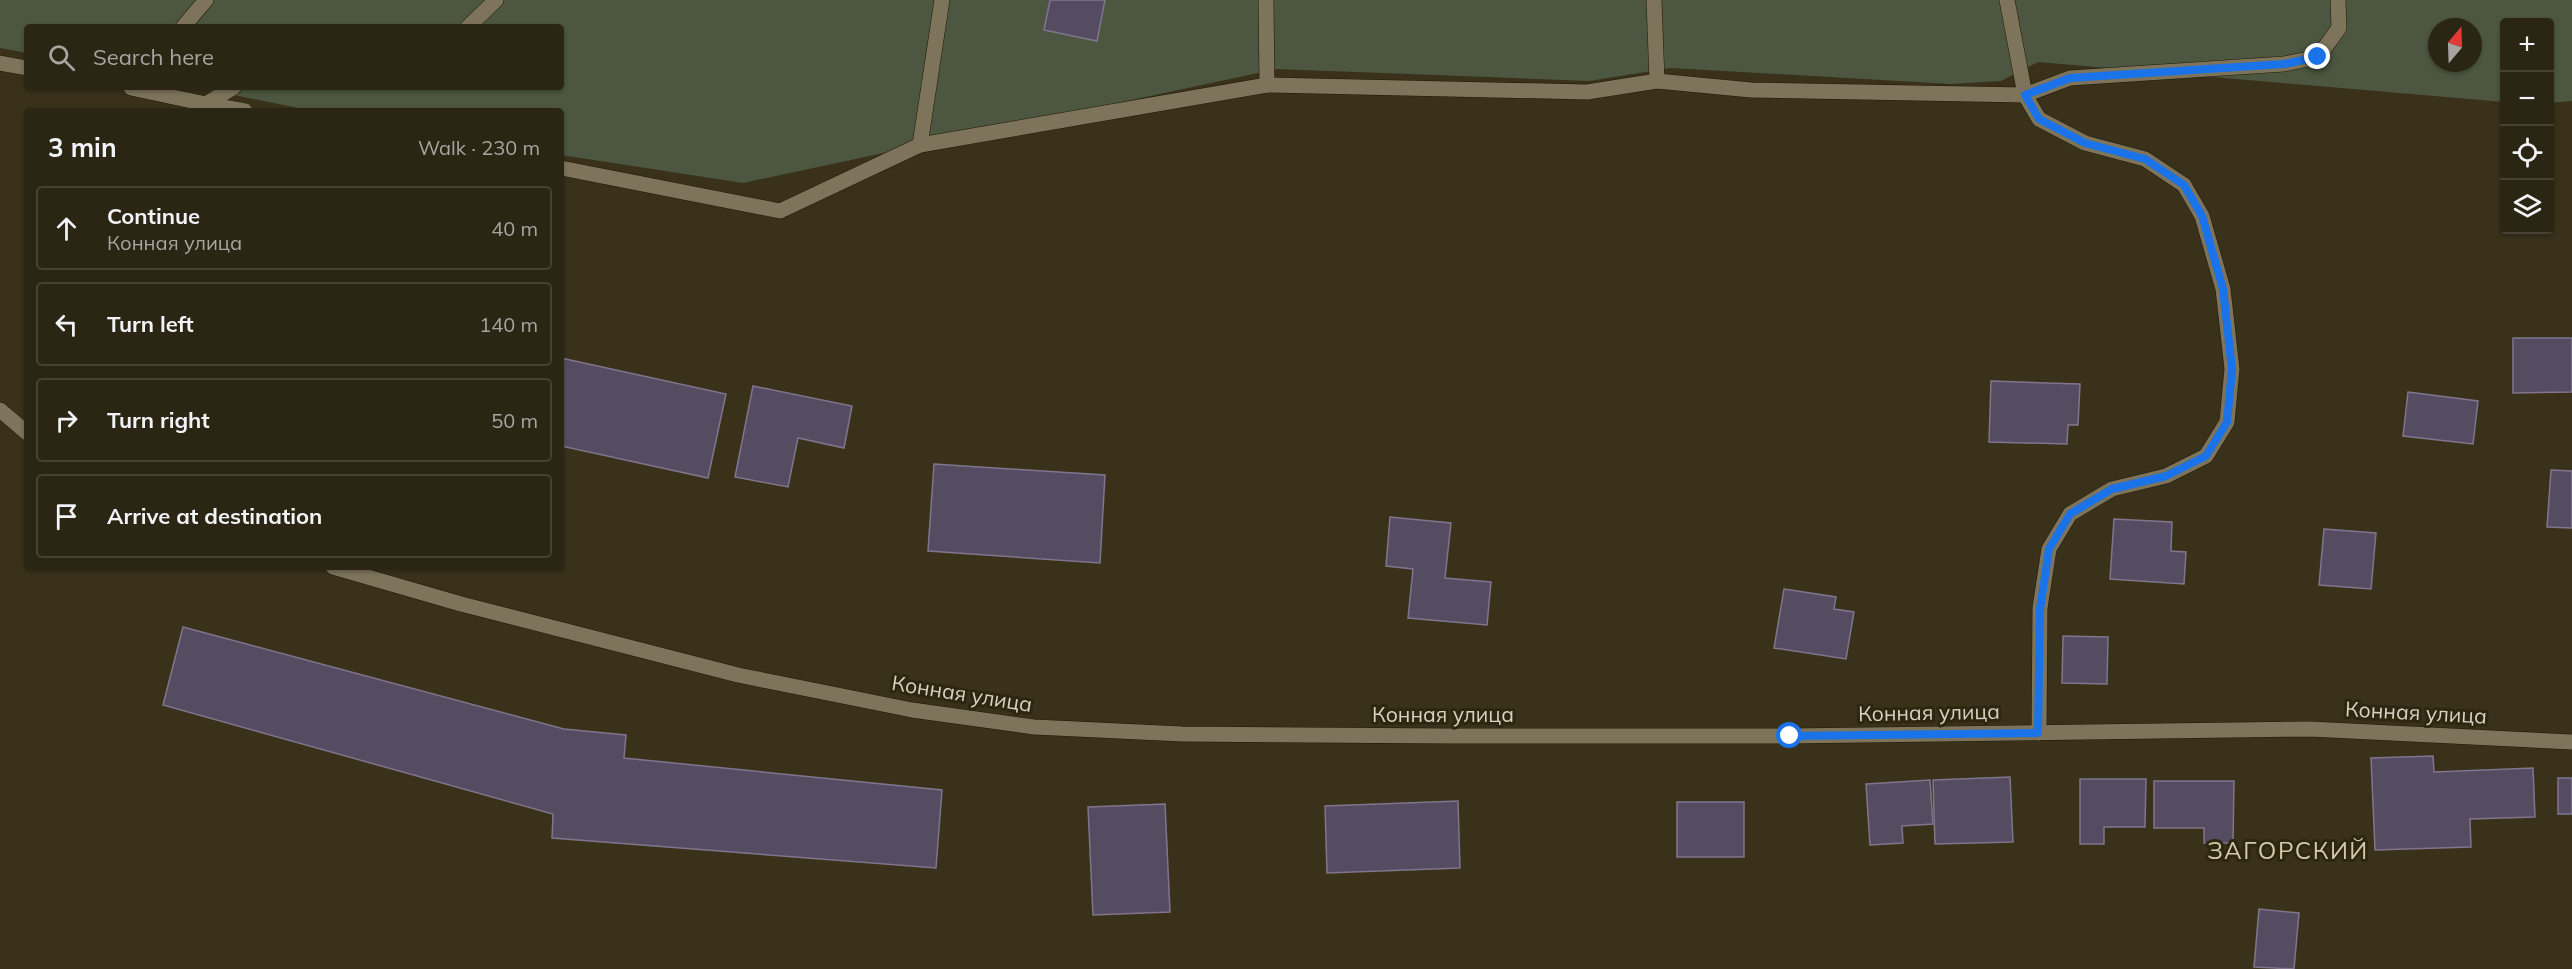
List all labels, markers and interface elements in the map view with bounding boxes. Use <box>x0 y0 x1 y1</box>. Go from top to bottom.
north arrow <box>2428 18 2482 72</box>
map controls <box>2500 18 2554 234</box>
button: + <box>2500 18 2554 72</box>
search box <box>24 24 564 90</box>
icon: search <box>45 41 78 74</box>
text: Search here <box>93 43 214 71</box>
route end <box>2304 43 2330 69</box>
button: − <box>2500 72 2554 126</box>
button: locate <box>2500 126 2554 180</box>
text: 3 min <box>48 131 117 164</box>
text: Walk · 230 m <box>418 135 540 160</box>
button: layers <box>2500 180 2554 234</box>
text: Continue <box>107 202 200 230</box>
icon: ahead <box>50 212 83 245</box>
text: 40 m <box>491 216 538 241</box>
text: Конная улица <box>107 230 242 255</box>
icon: left <box>50 308 83 341</box>
text: Turn left <box>107 310 194 338</box>
text: 140 m <box>479 312 538 337</box>
icon: right <box>50 404 83 437</box>
text: Turn right <box>107 406 210 434</box>
text: 50 m <box>491 408 538 433</box>
icon: arrive <box>50 500 83 533</box>
text: Arrive at destination <box>107 502 322 530</box>
street label: Конная улица <box>890 669 1034 717</box>
street label: Конная улица <box>2344 695 2488 729</box>
street label: Конная улица <box>1858 698 2000 726</box>
street label: Конная улица <box>1372 701 1514 727</box>
route start <box>1776 722 1802 748</box>
district label: ЗАГОРСКИЙ <box>2207 835 2369 865</box>

